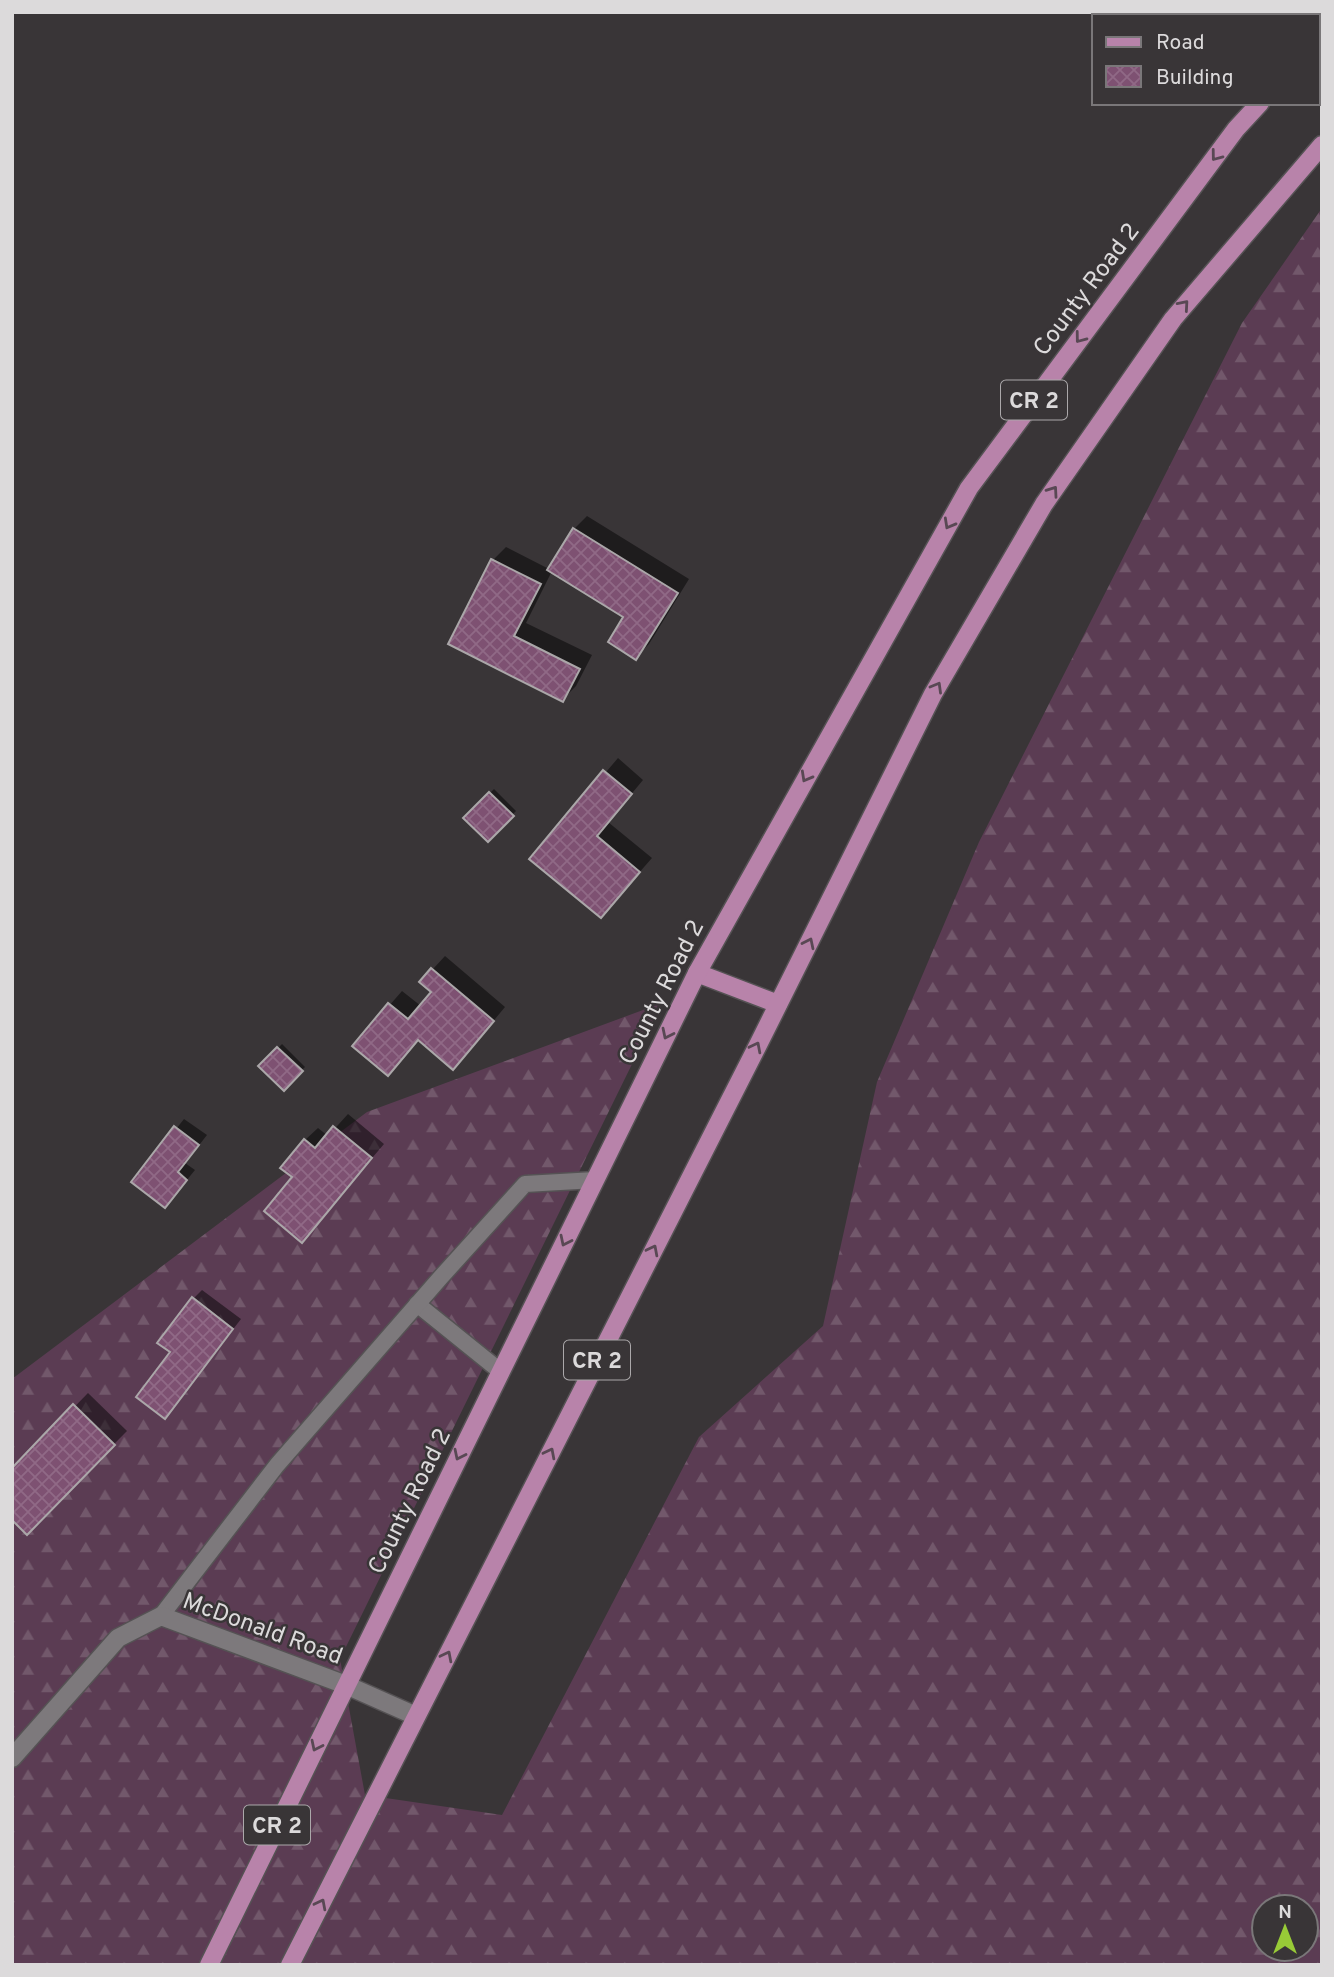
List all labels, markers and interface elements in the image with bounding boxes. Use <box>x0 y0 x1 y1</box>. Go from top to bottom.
legend <box>1092 14 1320 105</box>
text: Road <box>1156 30 1205 57</box>
text: Building <box>1156 65 1234 92</box>
one-way arrow <box>1212 148 1224 160</box>
street label: County Road 2 <box>1028 218 1147 363</box>
one-way arrow <box>1176 301 1188 314</box>
one-way arrow <box>1076 330 1088 343</box>
road number: CR 2 <box>1001 380 1067 420</box>
one-way arrow <box>1045 486 1057 499</box>
one-way arrow <box>944 516 957 529</box>
one-way arrow <box>929 681 942 694</box>
one-way arrow <box>801 770 814 783</box>
street label: County Road 2 <box>613 915 712 1070</box>
one-way arrow <box>800 938 814 950</box>
one-way arrow <box>661 1027 675 1039</box>
one-way arrow <box>748 1042 762 1054</box>
one-way arrow <box>559 1234 573 1246</box>
one-way arrow <box>645 1245 659 1257</box>
road number: CR 2 <box>564 1340 630 1380</box>
street label: County Road 2 <box>363 1424 459 1580</box>
one-way arrow <box>454 1448 468 1460</box>
one-way arrow <box>542 1448 556 1460</box>
street label: McDonald Road <box>178 1587 346 1673</box>
one-way arrow <box>439 1651 453 1663</box>
one-way arrow <box>310 1739 324 1751</box>
road number: CR 2 <box>244 1806 310 1844</box>
north arrow <box>1250 1893 1320 1963</box>
one-way arrow <box>312 1899 326 1911</box>
text: N <box>1278 1901 1292 1925</box>

